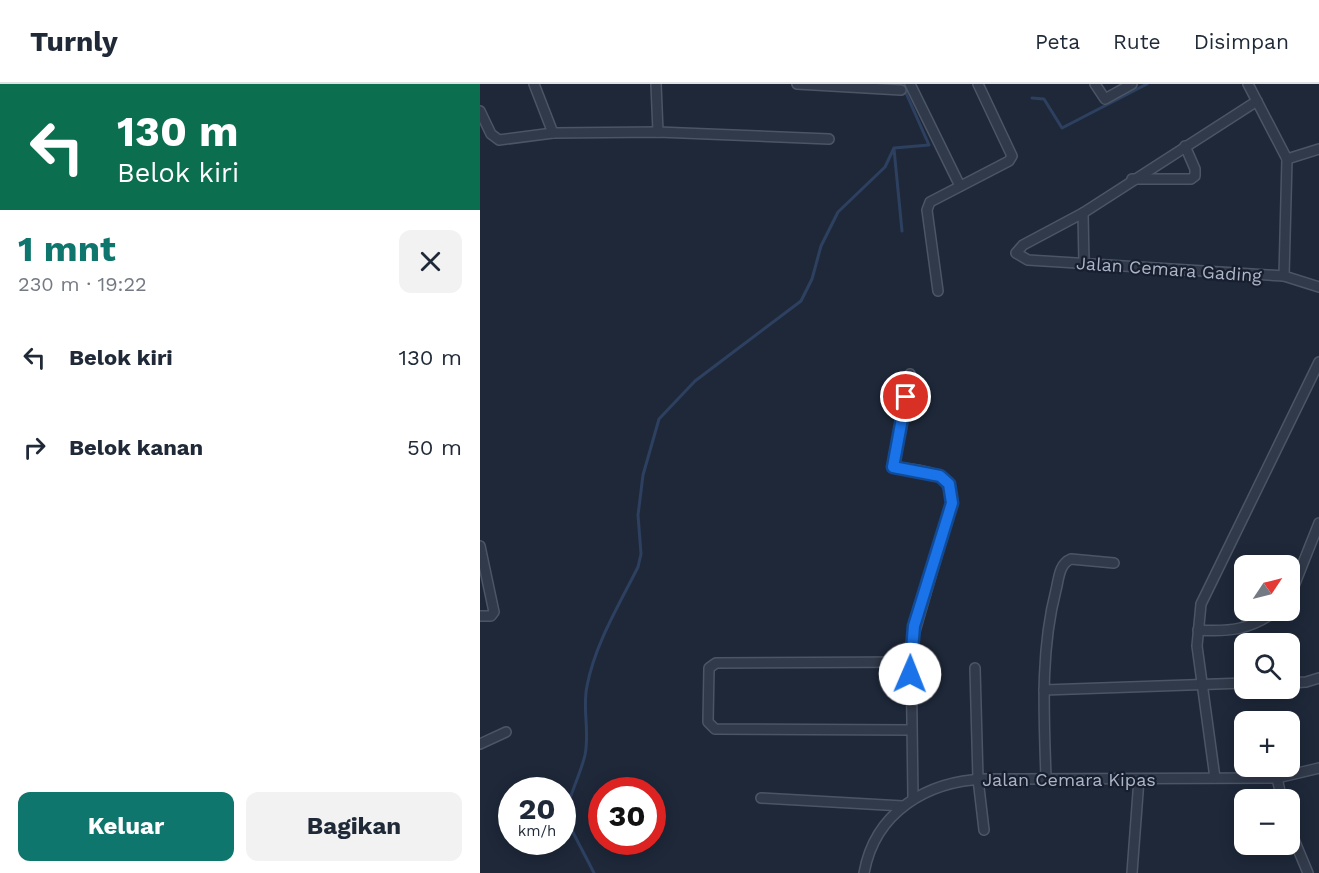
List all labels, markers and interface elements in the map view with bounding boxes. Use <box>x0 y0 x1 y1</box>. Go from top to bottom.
text: Turnly <box>30 25 118 58</box>
text: Peta <box>1035 29 1080 54</box>
text: Rute <box>1113 29 1161 54</box>
text: Disimpan <box>1194 29 1289 54</box>
text: 130 m <box>117 107 239 156</box>
icon: left <box>18 108 96 186</box>
text: Belok kiri <box>117 157 239 189</box>
text: 1 mnt <box>18 228 116 270</box>
button: close <box>399 230 462 293</box>
street label: Jalan Cemara Gading <box>1075 252 1263 286</box>
text: 230 m · 19:22 <box>18 272 147 296</box>
icon: left <box>18 341 51 374</box>
text: Belok kiri <box>69 345 173 370</box>
text: 130 m <box>398 345 462 370</box>
pin <box>880 371 931 422</box>
icon: arrive <box>889 380 922 413</box>
icon: right <box>18 431 51 464</box>
text: Belok kanan <box>69 435 203 460</box>
text: 50 m <box>407 435 462 460</box>
north arrow <box>1234 555 1300 621</box>
map controls <box>1234 555 1300 855</box>
button: search <box>1234 633 1300 699</box>
position arrow <box>878 642 942 706</box>
button: + <box>1234 711 1300 777</box>
street label: Jalan Cemara Kipas <box>982 769 1156 790</box>
speed limit sign: 30 <box>588 777 666 855</box>
button: − <box>1234 789 1300 855</box>
text: 20 <box>518 791 556 826</box>
button: Keluar <box>18 792 234 861</box>
button: Bagikan <box>246 792 462 861</box>
text: km/h <box>518 822 556 840</box>

